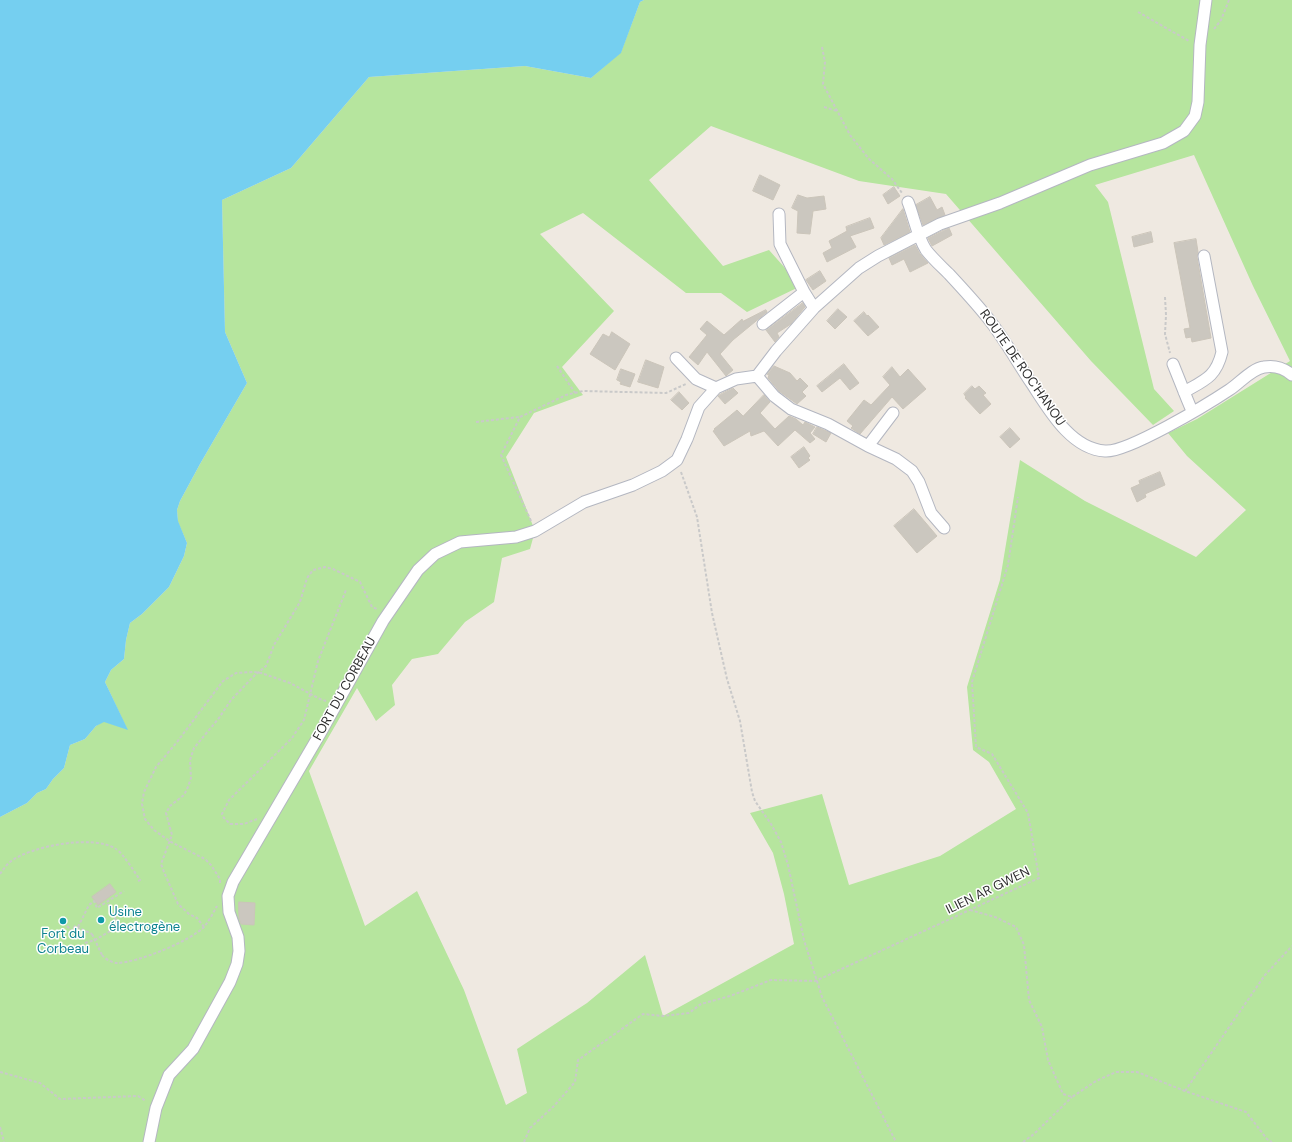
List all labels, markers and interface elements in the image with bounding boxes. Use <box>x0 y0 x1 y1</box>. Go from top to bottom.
street label: ROUTE DE ROC'HANOU <box>976 307 1068 429</box>
street label: FORT DU CORBEAU <box>310 635 380 743</box>
street label: ILIEN AR GWEN <box>944 864 1032 918</box>
place label: Usine électrogène <box>109 905 180 936</box>
marker: Usine électrogène <box>96 915 106 925</box>
marker: Fort du Corbeau <box>58 916 68 926</box>
place label: Fort du Corbeau <box>37 927 89 958</box>

